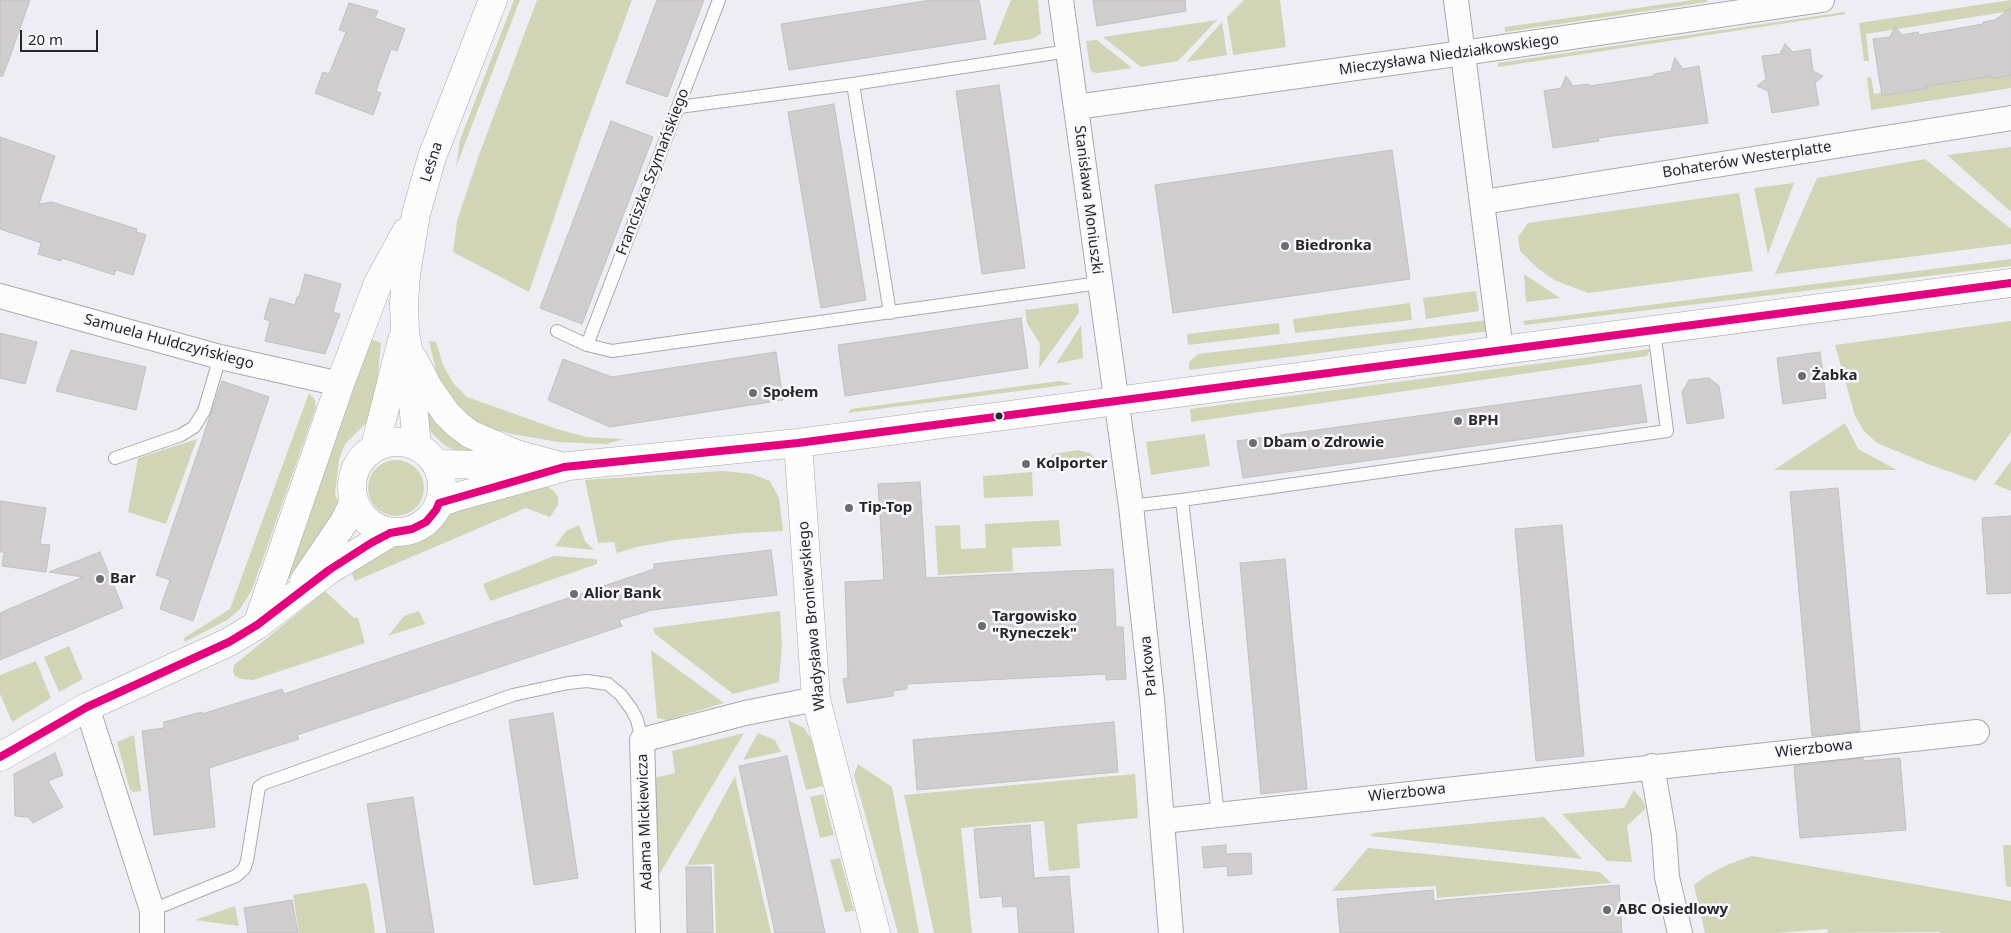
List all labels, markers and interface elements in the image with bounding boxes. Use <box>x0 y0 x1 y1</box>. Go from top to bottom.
scale bar <box>22 20 100 52</box>
text: 20 m <box>28 29 63 49</box>
street label: Mieczysława Niedziałkowskiego <box>1338 31 1560 79</box>
street label: Franciszka Szymańskiego <box>613 86 693 258</box>
street label: Stanisława Moniuszki <box>1070 124 1106 276</box>
street label: Bohaterów Westerplatte <box>1661 138 1833 182</box>
street label: Leśna <box>417 140 447 184</box>
place label: Biedronka <box>1295 237 1372 255</box>
marker: Biedronka <box>1279 240 1291 252</box>
street label: Samuela Huldczyńskiego <box>82 311 256 373</box>
place label: Żabka <box>1812 367 1857 385</box>
marker: Żabka <box>1796 370 1808 382</box>
place label: Społem <box>763 384 818 402</box>
marker: Społem <box>747 387 759 399</box>
unlabelled marker <box>994 411 1004 421</box>
place label: BPH <box>1468 412 1499 430</box>
marker: BPH <box>1452 415 1464 427</box>
place label: Dbam o Zdrowie <box>1263 434 1384 452</box>
marker: Dbam o Zdrowie <box>1247 437 1259 449</box>
place label: Kolporter <box>1036 455 1108 473</box>
marker: Kolporter <box>1020 458 1032 470</box>
place label: Tip-Top <box>859 499 912 517</box>
marker: Tip-Top <box>843 502 855 514</box>
street label: Władysława Broniewskiego <box>795 520 829 712</box>
place label: Bar <box>110 570 136 588</box>
marker: Bar <box>94 573 106 585</box>
place label: Alior Bank <box>584 585 661 603</box>
marker: Alior Bank <box>568 588 580 600</box>
place label: Targowisko "Ryneczek" <box>992 608 1077 643</box>
marker: Targowisko "Ryneczek" <box>976 620 988 632</box>
street label: Parkowa <box>1137 635 1161 697</box>
street label: Wierzbowa <box>1774 736 1854 762</box>
street label: Adama Mickiewicza <box>634 753 656 891</box>
street label: Wierzbowa <box>1367 780 1447 806</box>
place label: ABC Osiedlowy <box>1617 901 1728 919</box>
marker: ABC Osiedlowy <box>1601 904 1613 916</box>

